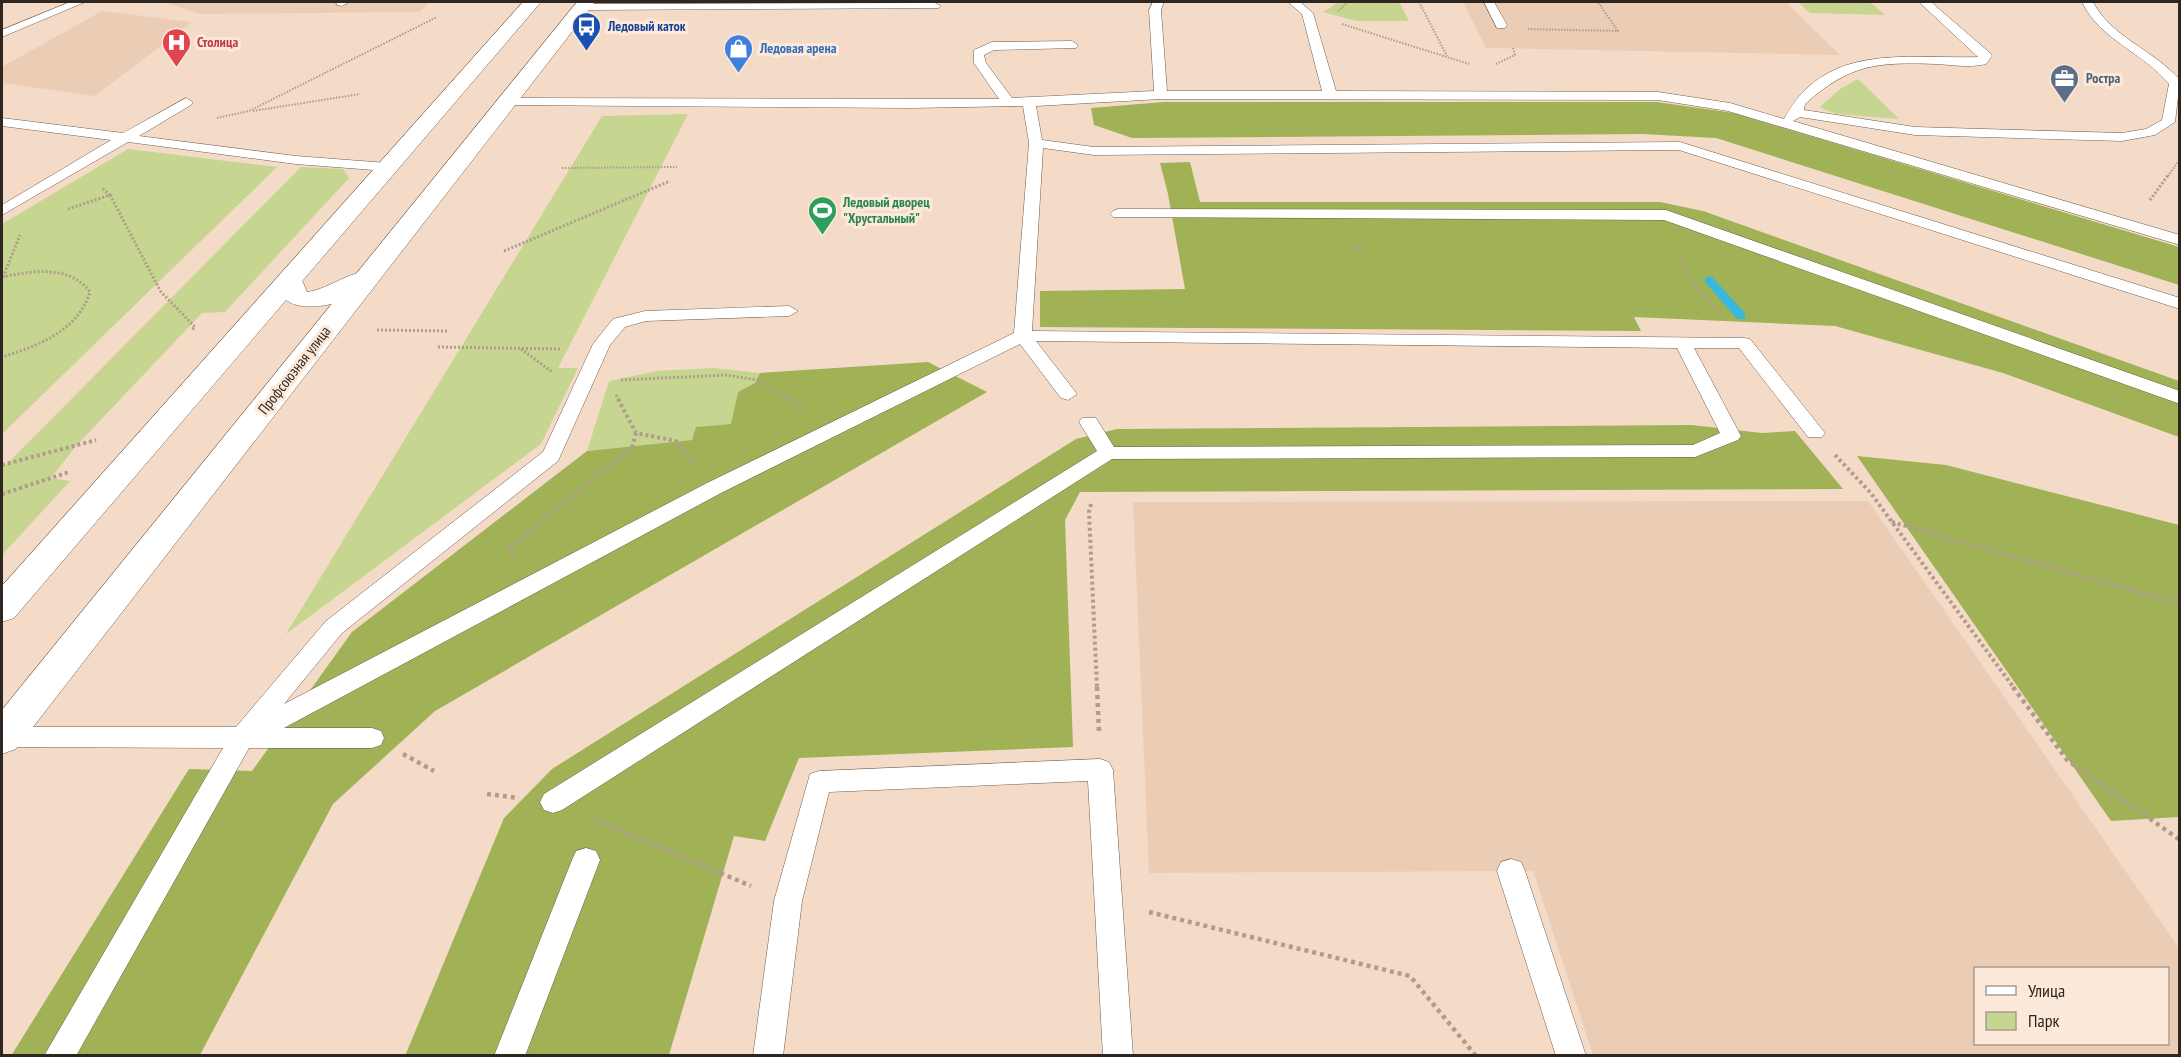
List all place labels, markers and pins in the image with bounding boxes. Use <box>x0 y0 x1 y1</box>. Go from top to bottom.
bus stop icon: Ледовый каток <box>571 10 603 52</box>
place label: Ледовый каток <box>607 17 686 35</box>
hospital icon: Столица <box>160 26 192 68</box>
shop icon: Ледовая арена <box>723 32 755 74</box>
place label: Столица <box>197 33 238 51</box>
place label: Ледовая арена <box>759 39 837 57</box>
office icon: Ростра <box>2049 62 2081 104</box>
place label: Ростра <box>2086 69 2120 87</box>
place label: Ледовый дворец "Хрустальный" <box>842 193 930 227</box>
sports icon: Ледовый дворец "Хрустальный" <box>806 194 838 236</box>

